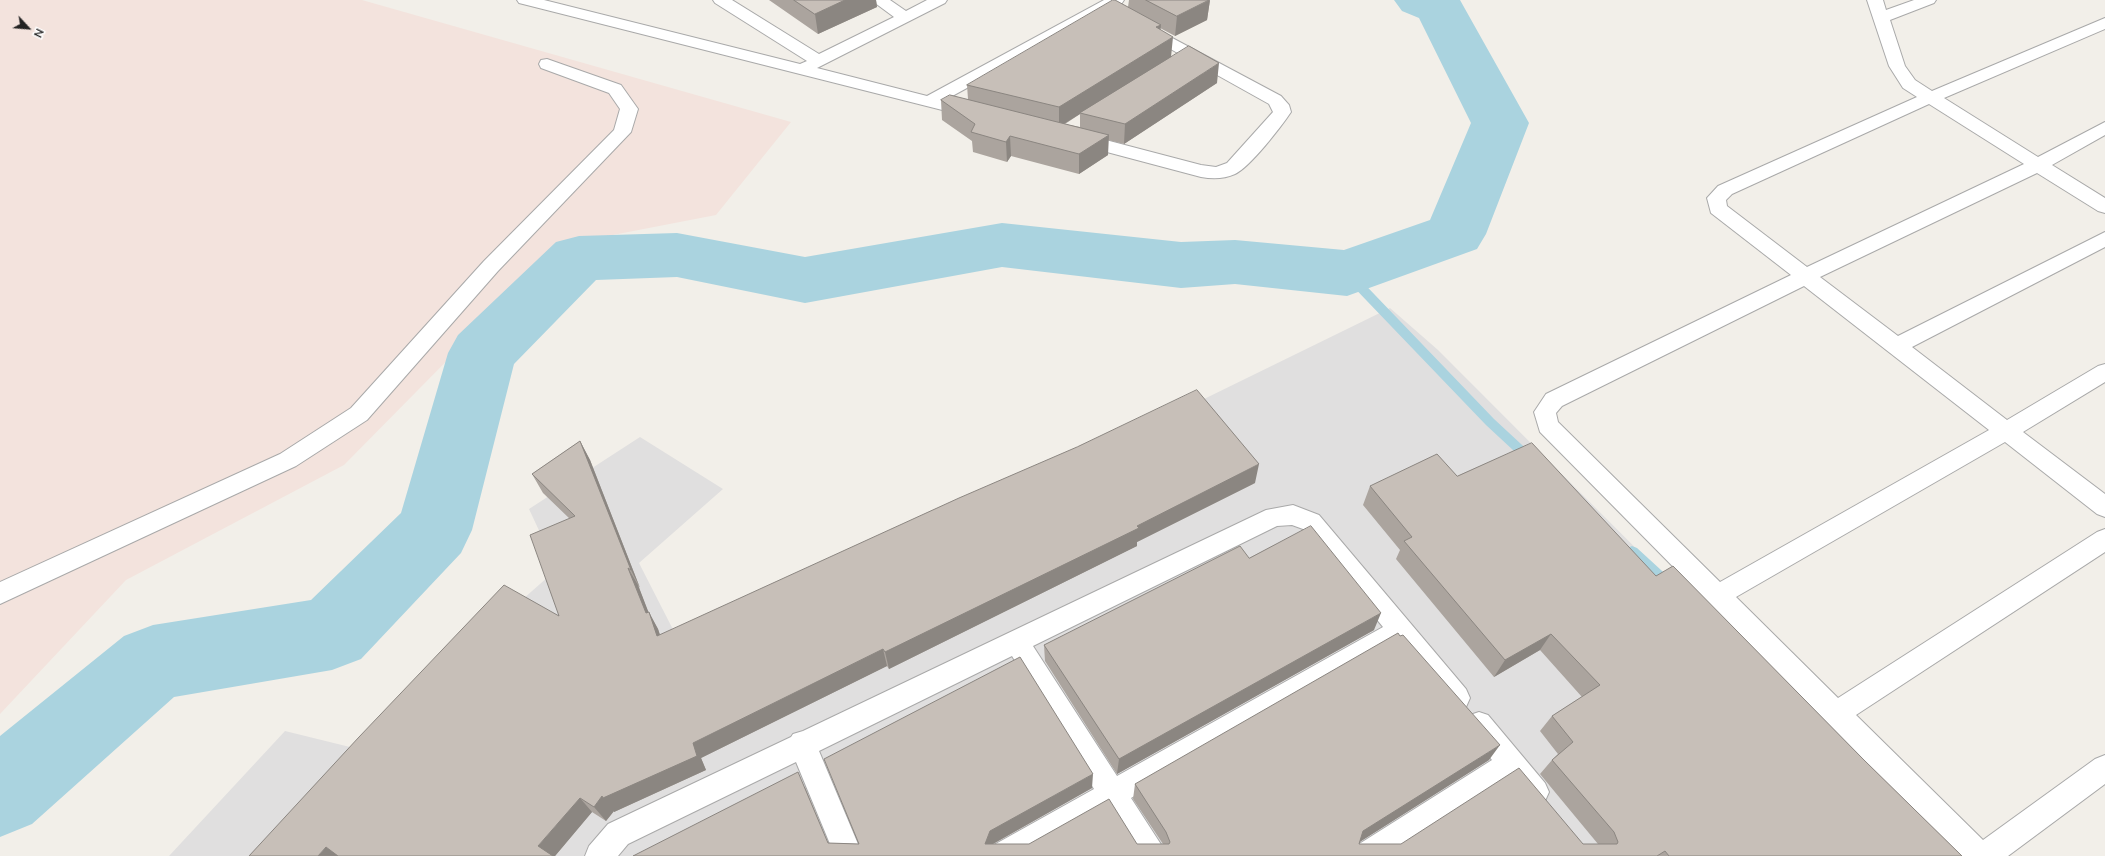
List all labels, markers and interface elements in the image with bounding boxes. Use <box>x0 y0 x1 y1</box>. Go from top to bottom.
north arrow <box>8 8 48 48</box>
text: N <box>31 26 47 40</box>

